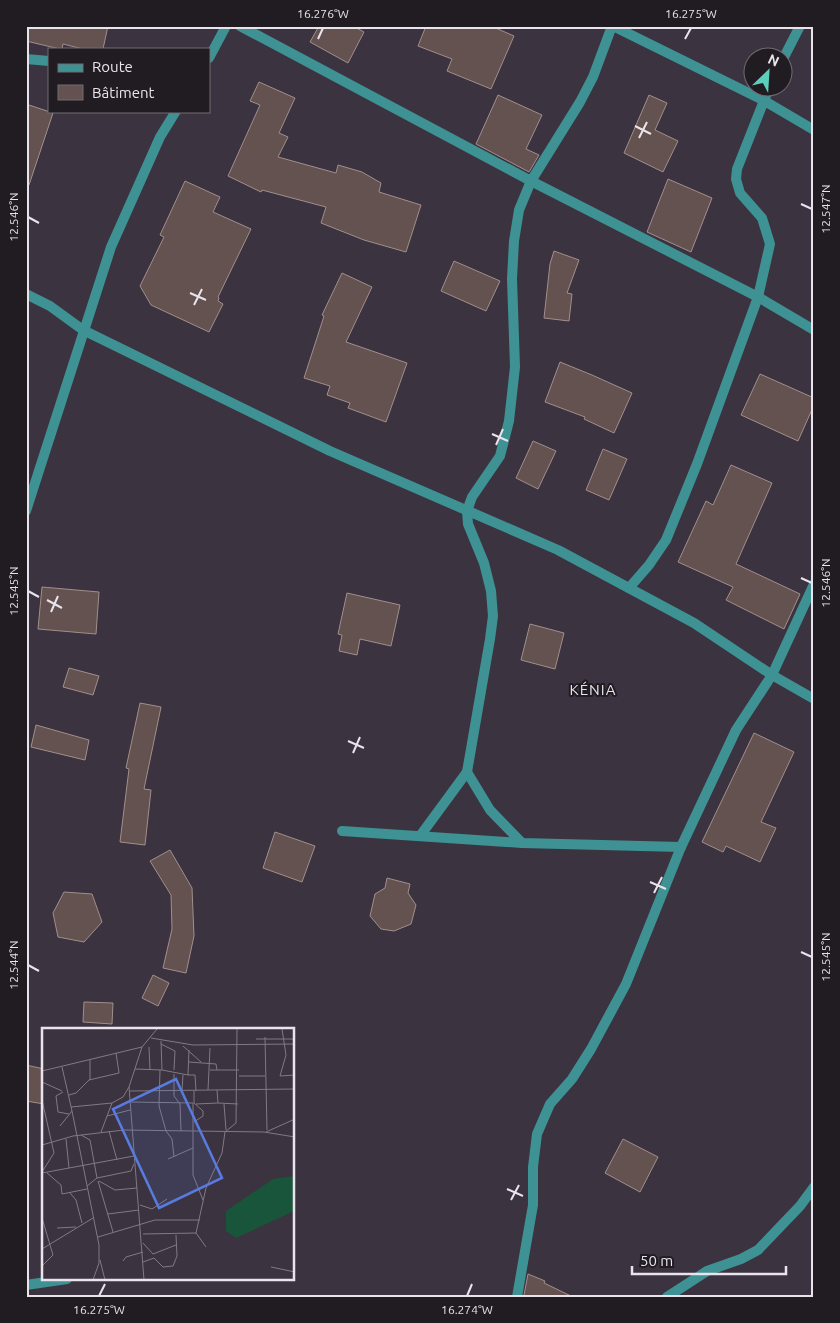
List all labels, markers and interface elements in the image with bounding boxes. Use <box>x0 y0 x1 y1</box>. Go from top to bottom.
text: 16.276°W <box>297 7 349 20</box>
text: 16.275°W <box>665 7 717 20</box>
legend <box>48 48 210 112</box>
north arrow <box>742 48 792 98</box>
text: N <box>765 51 782 70</box>
text: Route <box>92 58 133 75</box>
text: Bâtiment <box>92 84 155 101</box>
text: 12.547°N <box>819 184 832 234</box>
text: 12.546°N <box>7 192 20 242</box>
text: 12.546°N <box>819 558 832 608</box>
text: 12.545°N <box>7 566 20 616</box>
district label: KÉNIA <box>570 681 616 698</box>
text: 12.545°N <box>819 932 832 982</box>
text: 12.544°N <box>7 940 20 990</box>
inset map <box>42 1028 295 1280</box>
scale bar <box>632 1243 786 1275</box>
text: 50 m <box>640 1252 673 1269</box>
text: 16.275°W <box>73 1303 125 1316</box>
text: 16.274°W <box>441 1303 493 1316</box>

